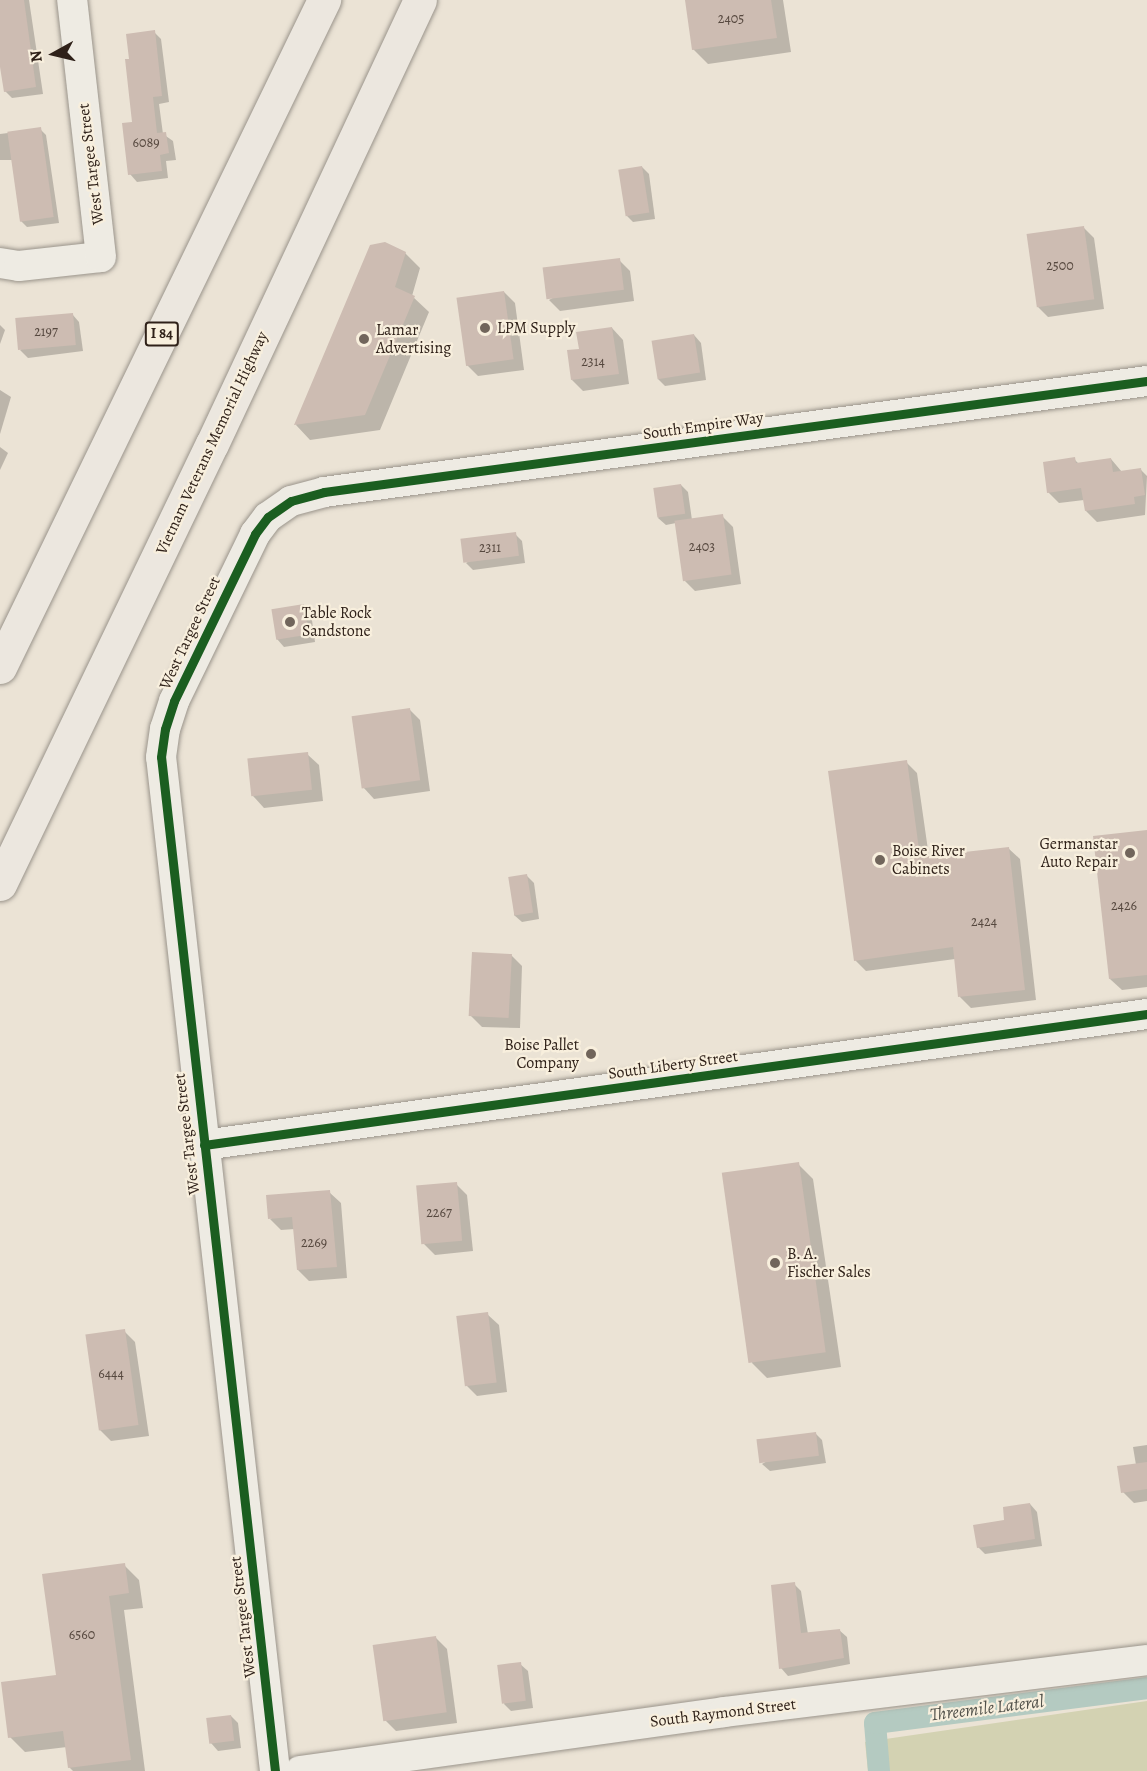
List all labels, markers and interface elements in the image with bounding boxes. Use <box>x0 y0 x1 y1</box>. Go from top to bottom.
house number: 2405 <box>718 11 744 27</box>
north arrow <box>24 24 84 84</box>
text: N <box>24 49 48 64</box>
street label: West Targee Street <box>74 102 108 226</box>
house number: 6089 <box>132 135 160 151</box>
house number: 2500 <box>1046 258 1074 274</box>
place label: LPM Supply <box>497 318 575 338</box>
place label: Lamar Advertising <box>376 320 451 358</box>
marker: LPM Supply <box>478 321 492 335</box>
road number: I 84 <box>144 322 180 346</box>
house number: 2197 <box>34 324 58 340</box>
street label: Vietnam Veterans Memorial Highway <box>152 329 272 557</box>
marker: Lamar Advertising <box>357 332 371 346</box>
house number: 2314 <box>581 354 605 370</box>
street label: South Empire Way <box>642 408 764 444</box>
house number: 2403 <box>689 539 715 555</box>
house number: 2311 <box>479 540 501 556</box>
street label: West Targee Street <box>155 574 225 692</box>
place label: Table Rock Sandstone <box>302 603 372 641</box>
marker: Table Rock Sandstone <box>283 615 297 629</box>
place label: Germanstar Auto Repair <box>1040 834 1118 872</box>
place label: Boise River Cabinets <box>892 841 965 879</box>
marker: Germanstar Auto Repair <box>1123 846 1137 860</box>
marker: Boise River Cabinets <box>873 853 887 867</box>
house number: 2426 <box>1111 898 1137 914</box>
house number: 2424 <box>971 914 997 930</box>
place label: Boise Pallet Company <box>504 1035 579 1073</box>
street label: South Liberty Street <box>607 1046 739 1084</box>
marker: Boise Pallet Company <box>584 1047 598 1061</box>
street label: West Targee Street <box>170 1072 204 1196</box>
house number: 2267 <box>426 1205 452 1221</box>
house number: 2269 <box>301 1235 327 1251</box>
place label: B. A. Fischer Sales <box>787 1244 871 1282</box>
marker: B. A. Fischer Sales <box>768 1256 782 1270</box>
house number: 6444 <box>98 1366 124 1382</box>
street label: West Targee Street <box>226 1555 260 1679</box>
house number: 6560 <box>69 1627 95 1643</box>
water label: Threemile Lateral <box>929 1690 1045 1726</box>
street label: South Raymond Street <box>649 1695 797 1731</box>

